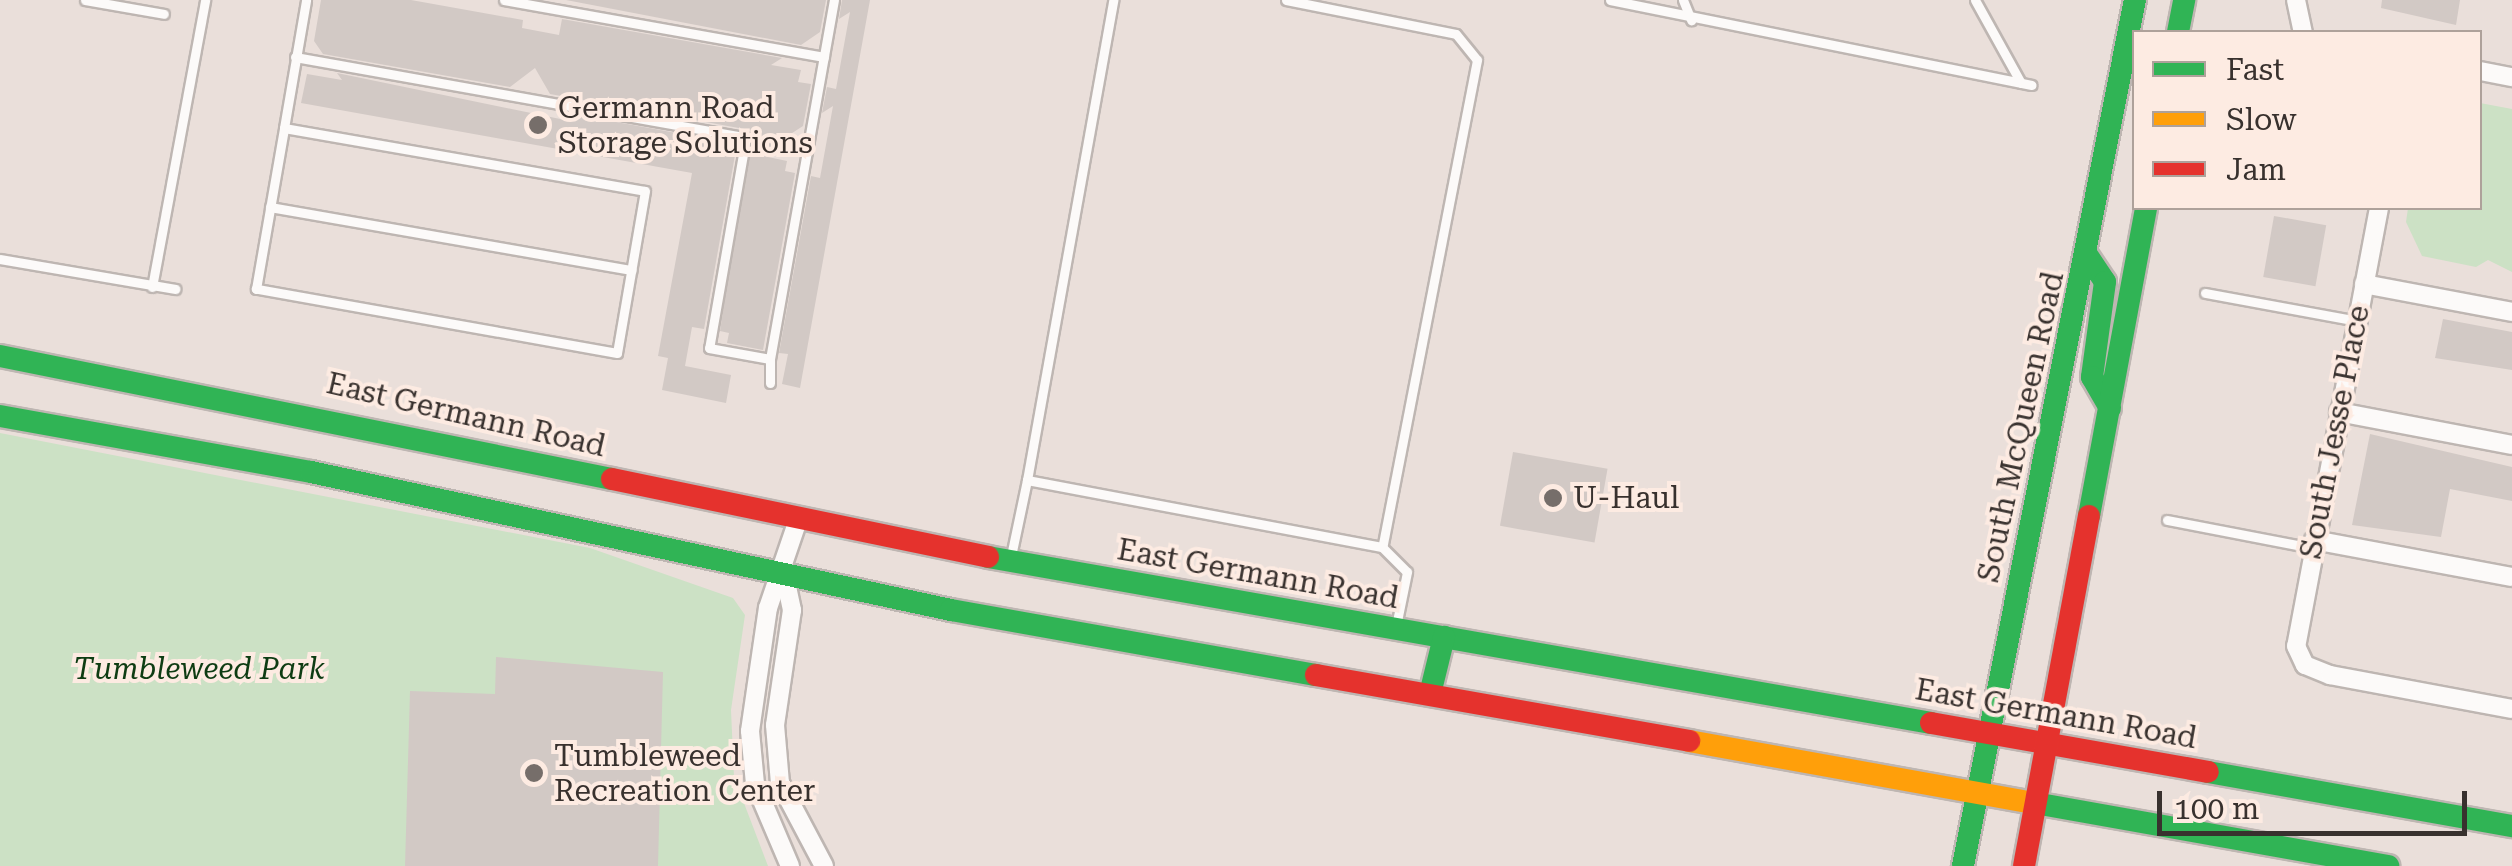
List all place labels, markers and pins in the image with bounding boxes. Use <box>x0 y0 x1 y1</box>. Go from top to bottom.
place label: Germann Road Storage Solutions <box>558 90 813 160</box>
marker: Germann Road Storage Solutions <box>527 114 549 136</box>
place label: U-Haul <box>1573 480 1679 516</box>
marker: U-Haul <box>1542 487 1564 509</box>
place label: Tumbleweed Recreation Center <box>554 738 815 808</box>
marker: Tumbleweed Recreation Center <box>523 762 545 784</box>

